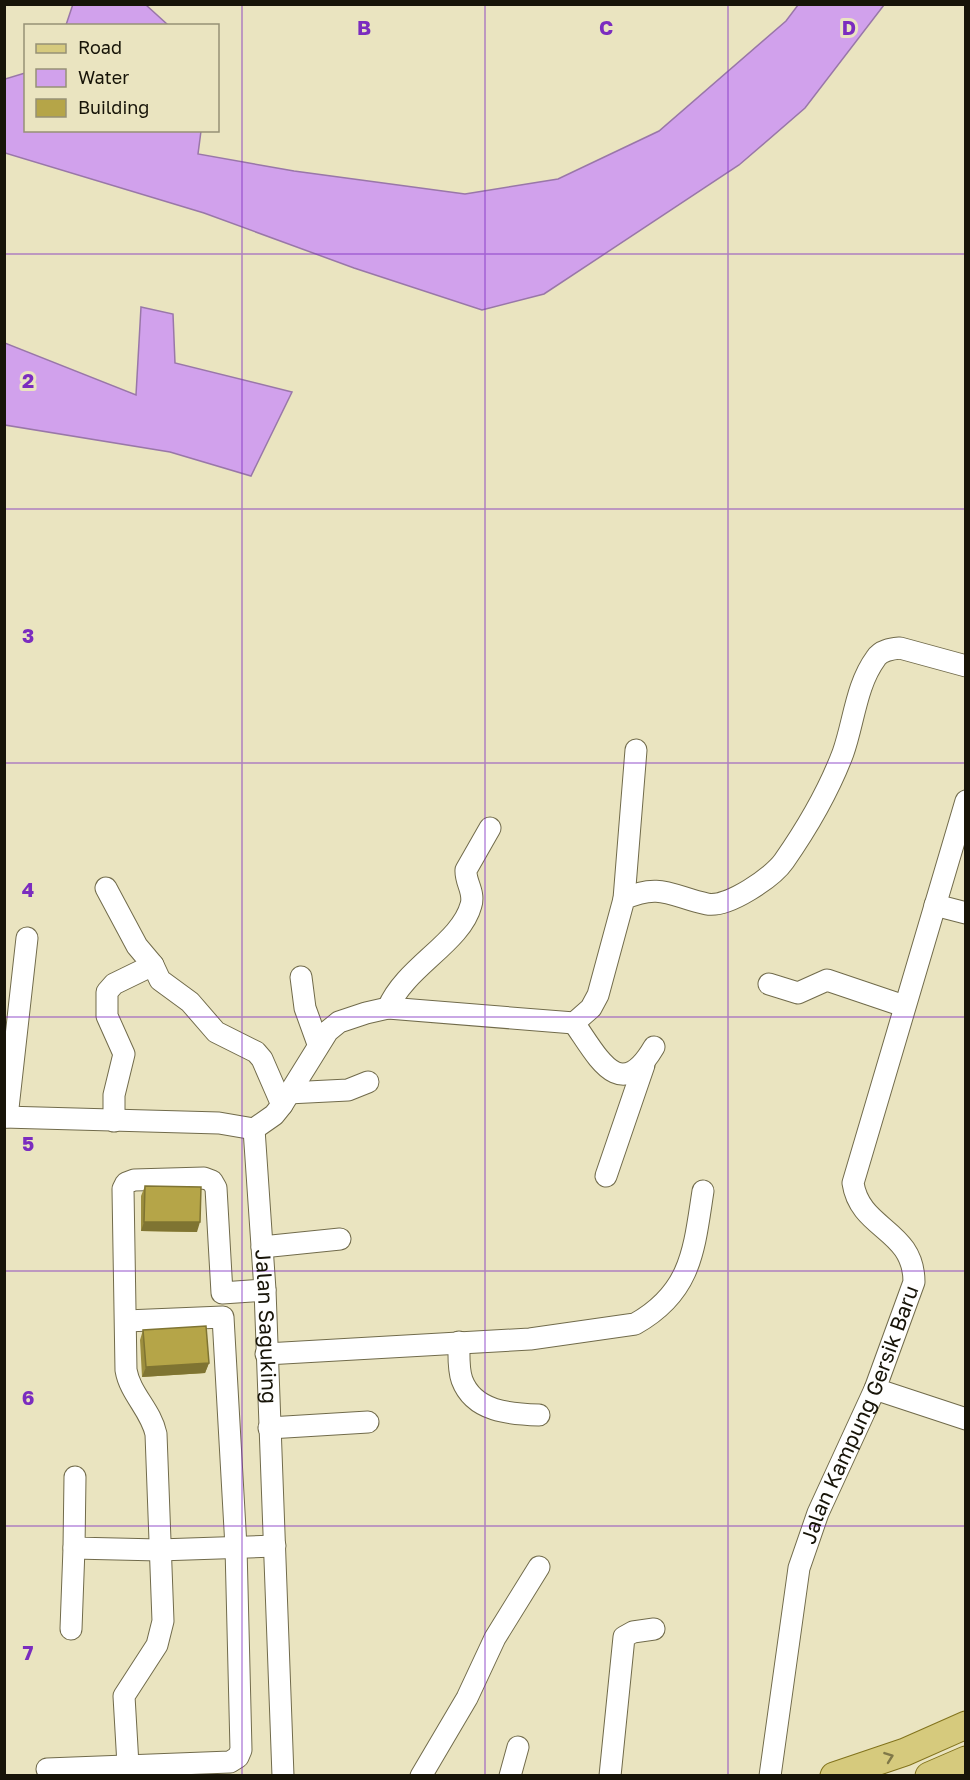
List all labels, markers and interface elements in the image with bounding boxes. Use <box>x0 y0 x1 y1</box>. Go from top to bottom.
text: B <box>357 15 371 39</box>
text: C <box>599 15 613 39</box>
text: D <box>842 15 856 39</box>
legend <box>24 24 219 132</box>
text: Road <box>78 36 122 58</box>
text: Water <box>78 66 129 88</box>
text: Building <box>78 96 149 118</box>
text: 2 <box>22 368 34 392</box>
text: 3 <box>22 623 34 647</box>
text: 4 <box>22 877 34 901</box>
text: 5 <box>22 1131 34 1155</box>
street label: Jalan Saguking <box>250 1248 283 1404</box>
street label: Jalan Kampung Gersik Baru <box>794 1282 924 1547</box>
text: 6 <box>22 1385 34 1409</box>
text: 7 <box>23 1640 34 1664</box>
one-way arrow <box>883 1752 894 1765</box>

